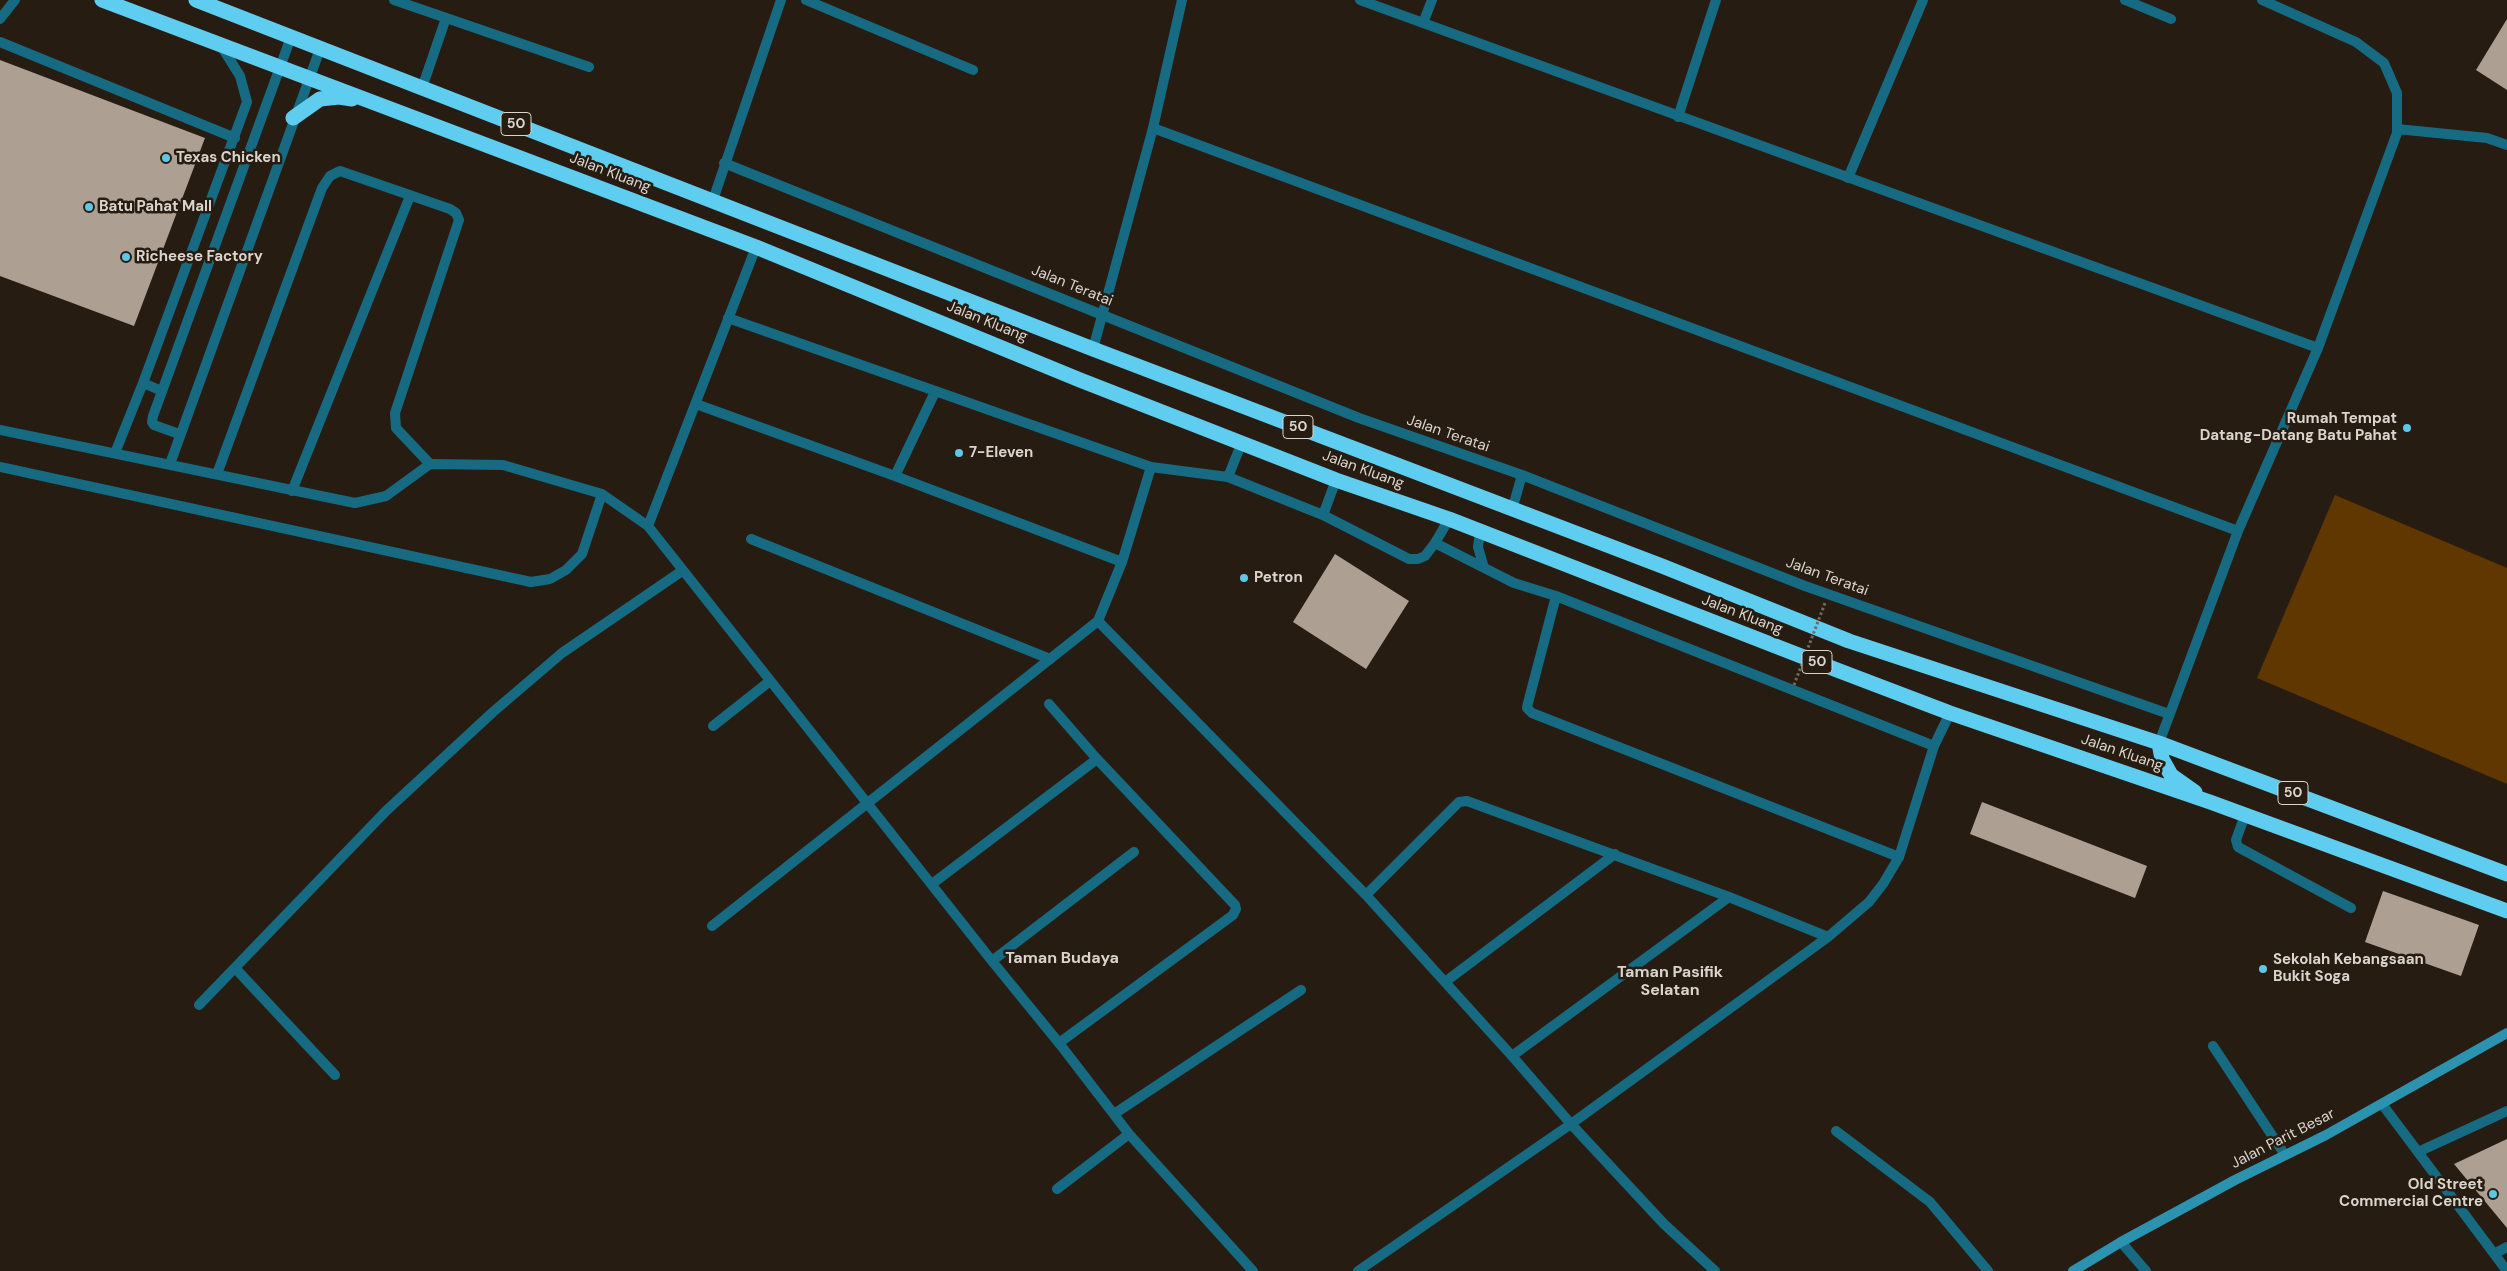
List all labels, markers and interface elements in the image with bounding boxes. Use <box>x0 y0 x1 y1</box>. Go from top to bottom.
road number: 50 <box>501 112 531 136</box>
place label: Texas Chicken <box>176 149 281 167</box>
street label: Jalan Kluang <box>567 149 653 197</box>
marker: Texas Chicken <box>160 152 172 164</box>
place label: Batu Pahat Mall <box>99 198 212 216</box>
marker: Batu Pahat Mall <box>83 201 95 213</box>
place label: Richeese Factory <box>136 248 263 266</box>
marker: Richeese Factory <box>120 251 132 263</box>
street label: Jalan Teratai <box>1029 261 1115 311</box>
street label: Jalan Kluang <box>944 298 1030 346</box>
place label: Rumah Tempat Datang-Datang Batu Pahat <box>2200 410 2397 445</box>
street label: Jalan Teratai <box>1404 411 1492 457</box>
road number: 50 <box>1283 416 1313 438</box>
marker: Rumah Tempat Datang-Datang Batu Pahat <box>2401 422 2413 434</box>
place label: 7-Eleven <box>969 444 1033 462</box>
marker: 7-Eleven <box>953 447 965 459</box>
street label: Jalan Kluang <box>1320 447 1406 493</box>
street label: Jalan Teratai <box>1783 554 1871 600</box>
place label: Petron <box>1254 569 1303 587</box>
marker: Petron <box>1238 572 1250 584</box>
street label: Jalan Kluang <box>1699 591 1785 639</box>
road number: 50 <box>1802 650 1832 674</box>
street label: Jalan Kluang <box>2079 731 2165 775</box>
road number: 50 <box>2278 781 2308 804</box>
district label: Taman Budaya <box>1005 949 1119 969</box>
place label: Sekolah Kebangsaan Bukit Soga <box>2273 951 2424 986</box>
district label: Taman Pasifik Selatan <box>1617 963 1723 1001</box>
marker: Sekolah Kebangsaan Bukit Soga <box>2257 963 2269 975</box>
street label: Jalan Parit Besar <box>2228 1105 2338 1173</box>
place label: Old Street Commercial Centre <box>2339 1176 2483 1211</box>
marker: Old Street Commercial Centre <box>2487 1188 2499 1200</box>

